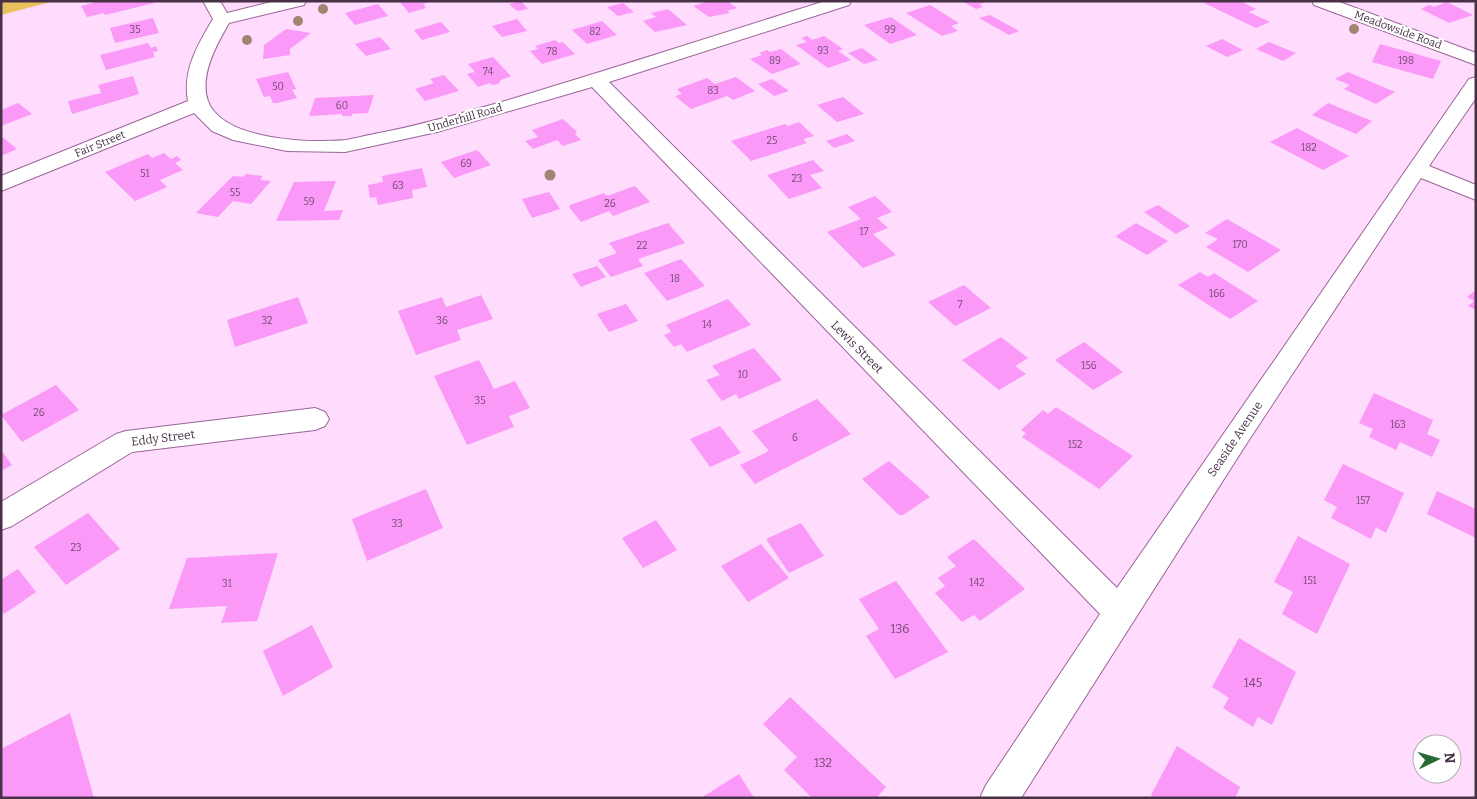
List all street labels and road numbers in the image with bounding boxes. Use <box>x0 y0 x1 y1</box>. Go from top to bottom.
street label: Meadowside Road <box>1353 8 1444 52</box>
street label: Underhill Road <box>426 101 504 135</box>
street label: Fair Street <box>73 128 127 160</box>
street label: Lewis Street <box>828 318 886 376</box>
street label: Seaside Avenue <box>1205 399 1265 479</box>
street label: Eddy Street <box>130 427 196 449</box>

